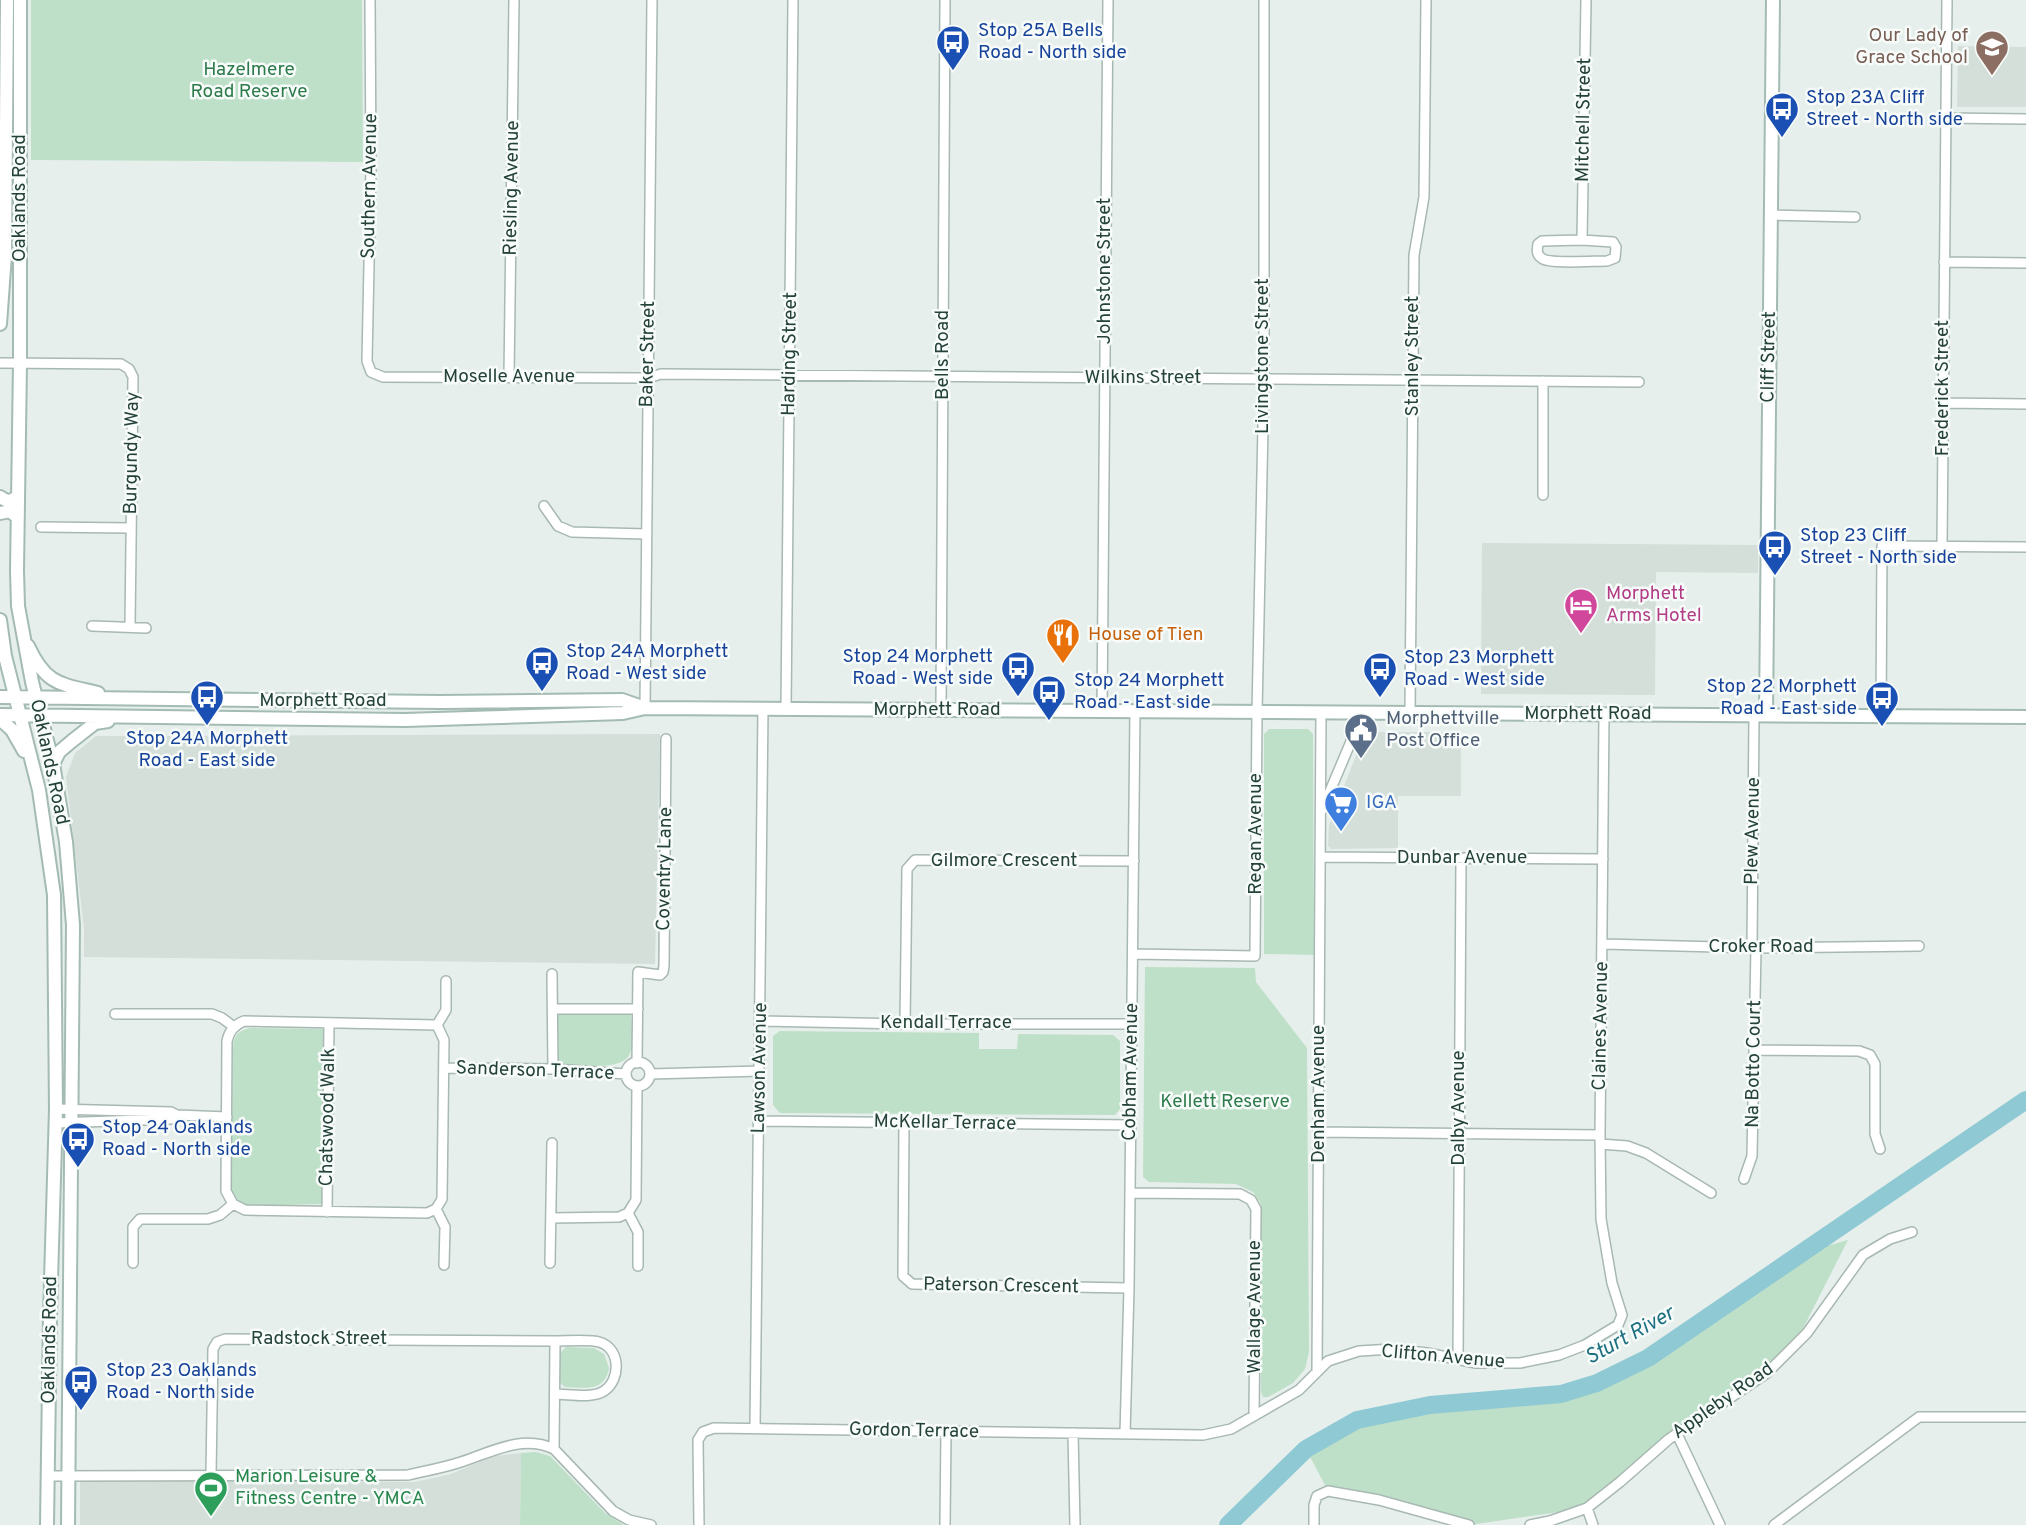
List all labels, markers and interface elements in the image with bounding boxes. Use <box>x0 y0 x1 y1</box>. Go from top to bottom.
place label: Stop 25A Bells Road - North side <box>978 19 1127 65</box>
bus stop icon: Stop 25A Bells Road - North side <box>934 23 972 72</box>
place label: Our Lady of Grace School <box>1855 24 1969 70</box>
school or university icon: Our Lady of Grace School <box>1973 28 2011 77</box>
park label: Hazelmere Road Reserve <box>190 58 308 104</box>
street label: Mitchell Street <box>1571 58 1597 182</box>
place label: Stop 23A Cliff Street - North side <box>1806 86 1963 132</box>
bus stop icon: Stop 23A Cliff Street - North side <box>1763 90 1801 139</box>
street label: Southern Avenue <box>357 113 383 259</box>
street label: Riesling Avenue <box>499 120 525 256</box>
street label: Oaklands Road <box>8 134 32 262</box>
street label: Johnstone Street <box>1093 198 1117 344</box>
street label: Livingstone Street <box>1251 278 1275 434</box>
street label: Harding Street <box>777 292 803 416</box>
street label: Stanley Street <box>1401 296 1425 416</box>
street label: Baker Street <box>635 300 661 408</box>
street label: Bells Road <box>931 310 955 400</box>
street label: Cliff Street <box>1756 311 1782 403</box>
street label: Frederick Street <box>1931 320 1955 456</box>
street label: Moselle Avenue <box>443 365 575 389</box>
street label: Wilkins Street <box>1084 366 1202 390</box>
street label: Burgundy Way <box>119 391 145 515</box>
place label: Stop 23 Cliff Street - North side <box>1800 524 1957 570</box>
bus stop icon: Stop 23 Cliff Street - North side <box>1756 528 1794 577</box>
place label: Morphett Arms Hotel <box>1606 582 1702 628</box>
hotel icon: Morphett Arms Hotel <box>1562 586 1600 635</box>
restaurant icon: House of Tien <box>1044 616 1082 665</box>
place label: House of Tien <box>1088 623 1204 647</box>
place label: Stop 24A Morphett Road - West side <box>566 640 728 686</box>
bus stop icon: Stop 24A Morphett Road - West side <box>523 644 561 693</box>
place label: Stop 24 Morphett Road - West side <box>842 645 993 691</box>
place label: Stop 23 Morphett Road - West side <box>1404 646 1554 692</box>
bus stop icon: Stop 24 Morphett Road - West side <box>999 649 1037 698</box>
bus stop icon: Stop 23 Morphett Road - West side <box>1361 650 1399 699</box>
place label: Stop 24 Morphett Road - East side <box>1074 669 1225 715</box>
bus stop icon: Stop 24 Morphett Road - East side <box>1030 673 1068 722</box>
place label: Stop 22 Morphett Road - East side <box>1706 675 1857 721</box>
bus stop icon: Stop 24A Morphett Road - East side <box>188 678 226 727</box>
bus stop icon: Stop 22 Morphett Road - East side <box>1863 679 1901 728</box>
street label: Morphett Road <box>259 689 387 713</box>
street label: Oaklands Road <box>24 697 74 827</box>
street label: Morphett Road <box>873 698 1001 722</box>
street label: Morphett Road <box>1524 702 1652 726</box>
place label: Morphettville Post Office <box>1386 707 1499 753</box>
public building icon: Morphettville Post Office <box>1342 711 1380 760</box>
place label: Stop 24A Morphett Road - East side <box>126 727 288 773</box>
street label: Regan Avenue <box>1244 773 1268 895</box>
street label: Plew Avenue <box>1740 777 1766 885</box>
supermarket icon: IGA <box>1322 784 1360 833</box>
place label: IGA <box>1366 791 1397 815</box>
street label: Coventry Lane <box>652 807 678 931</box>
street label: Dunbar Avenue <box>1397 846 1527 870</box>
street label: Gilmore Crescent <box>931 849 1078 873</box>
street label: Croker Road <box>1708 935 1814 959</box>
street label: Claines Avenue <box>1588 961 1614 1091</box>
street label: Na Botto Court <box>1741 1000 1767 1128</box>
street label: Lawson Avenue <box>747 1002 773 1134</box>
street label: Cobham Avenue <box>1118 1003 1144 1141</box>
street label: Kendall Terrace <box>880 1011 1012 1035</box>
street label: Denham Avenue <box>1307 1025 1331 1163</box>
street label: Chatswood Walk <box>315 1047 341 1187</box>
street label: Dalby Avenue <box>1447 1050 1471 1166</box>
street label: Sanderson Terrace <box>455 1056 615 1086</box>
park label: Kellett Reserve <box>1160 1090 1290 1114</box>
street label: McKellar Terrace <box>873 1110 1017 1136</box>
place label: Stop 24 Oaklands Road - North side <box>102 1116 253 1162</box>
bus stop icon: Stop 24 Oaklands Road - North side <box>59 1120 97 1169</box>
street label: Wallage Avenue <box>1243 1240 1267 1374</box>
street label: Paterson Crescent <box>923 1273 1079 1299</box>
street label: Oaklands Road <box>37 1276 63 1404</box>
water label: Sturt River <box>1581 1299 1681 1372</box>
street label: Radstock Street <box>251 1327 387 1351</box>
street label: Clifton Avenue <box>1380 1340 1506 1374</box>
street label: Appleby Road <box>1668 1357 1778 1445</box>
place label: Stop 23 Oaklands Road - North side <box>106 1359 257 1405</box>
bus stop icon: Stop 23 Oaklands Road - North side <box>62 1363 100 1412</box>
street label: Gordon Terrace <box>849 1418 979 1444</box>
place label: Marion Leisure & Fitness Centre - YMCA <box>235 1465 425 1511</box>
sports icon: Marion Leisure & Fitness Centre - YMCA <box>192 1469 230 1518</box>

